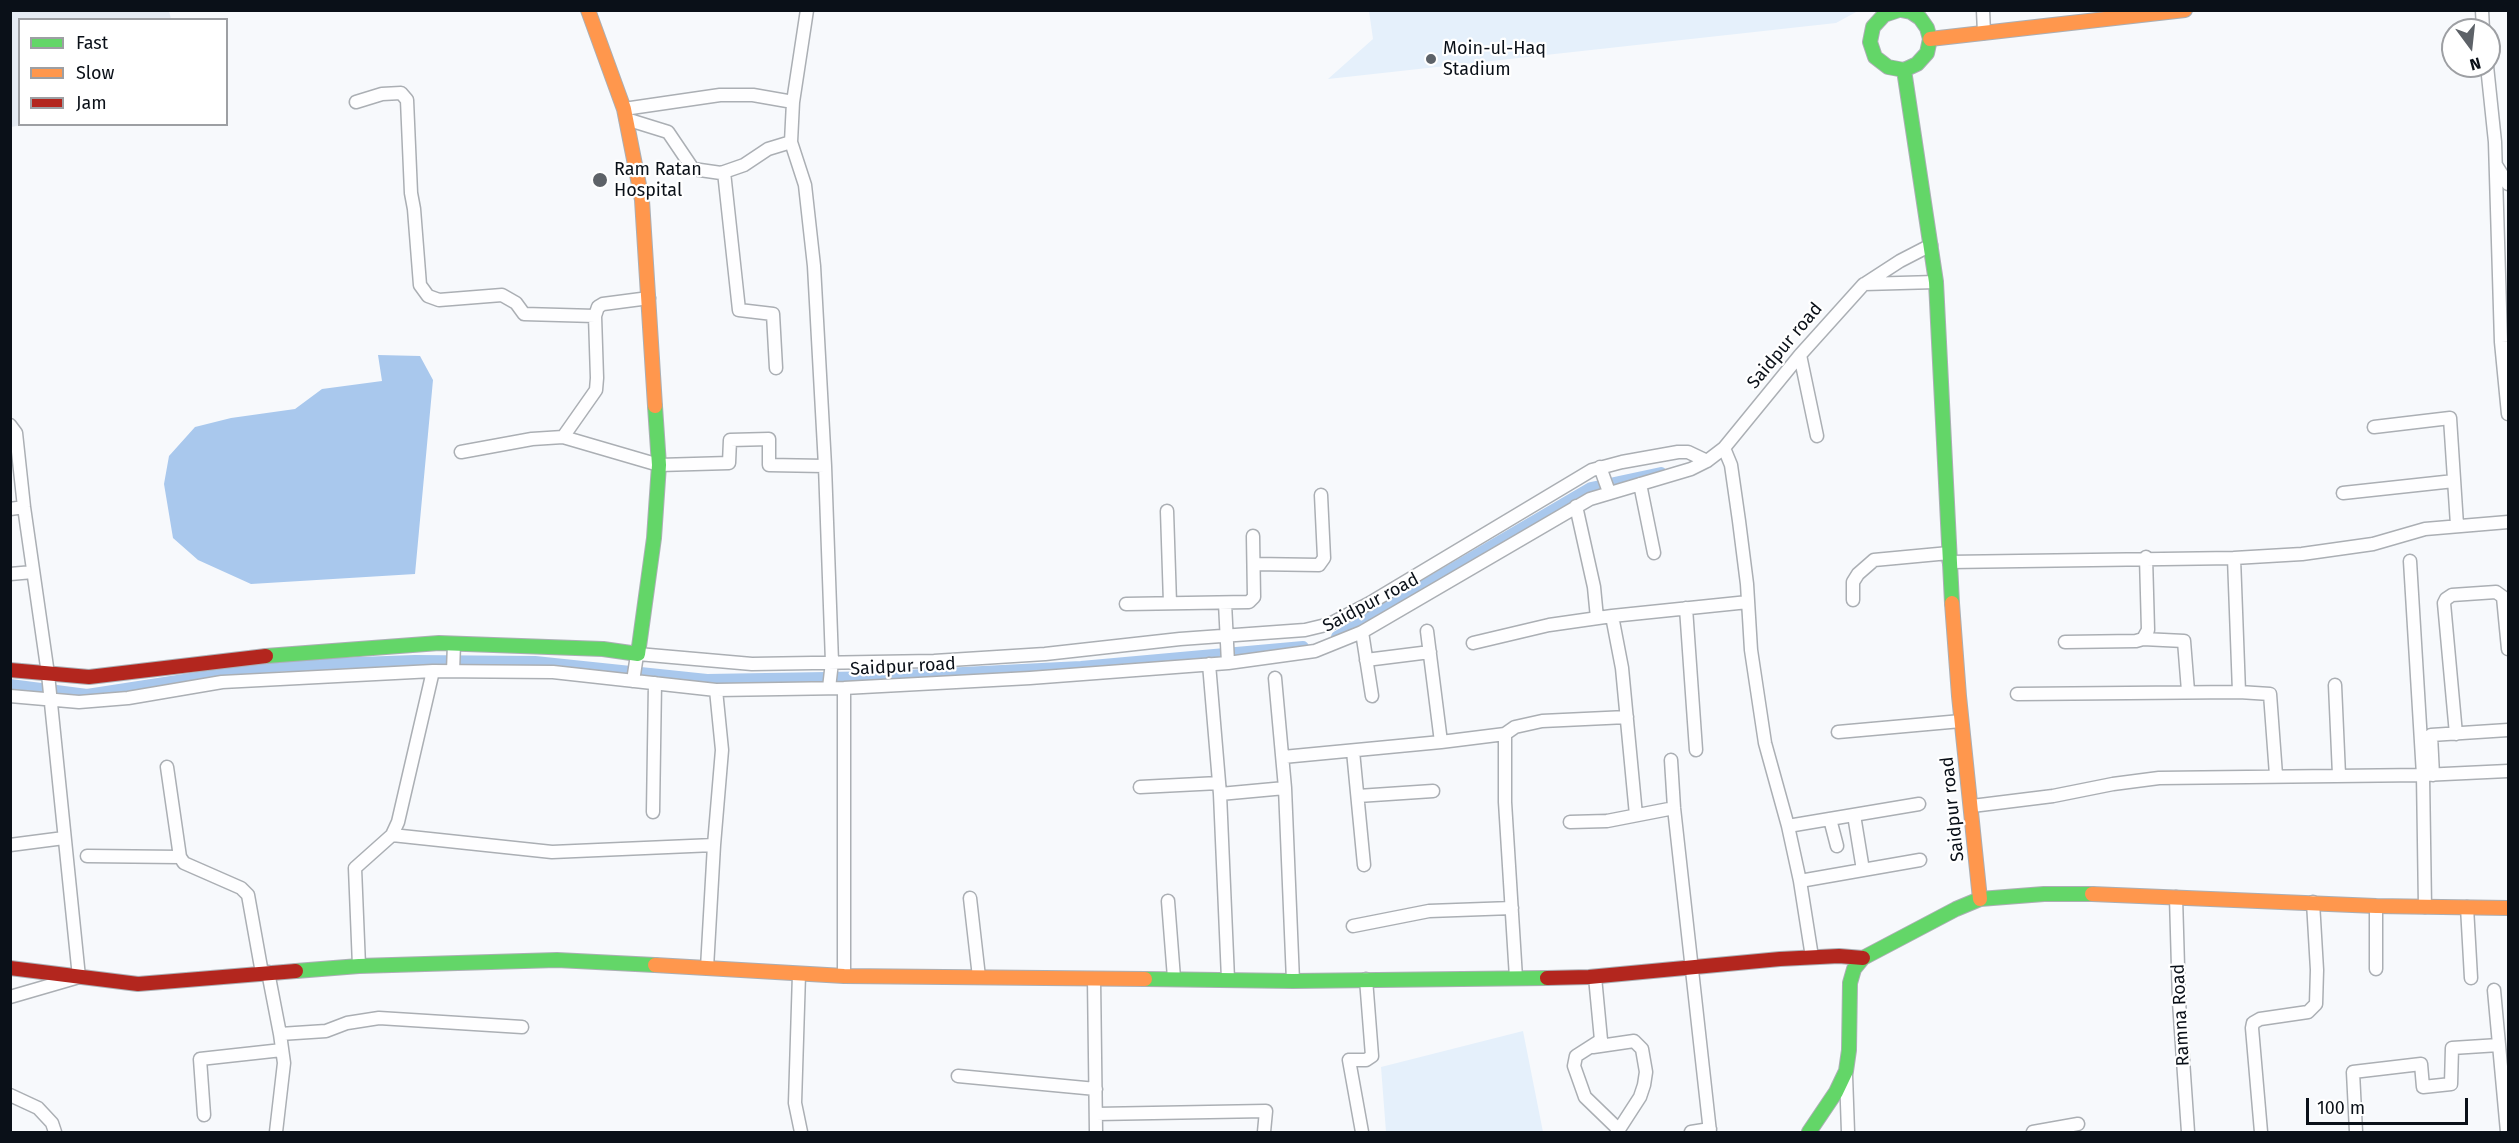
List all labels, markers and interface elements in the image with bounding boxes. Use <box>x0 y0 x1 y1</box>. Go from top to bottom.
legend <box>18 18 228 126</box>
north arrow <box>2441 18 2501 78</box>
text: Fast <box>76 32 108 54</box>
place label: Moin-ul-Haq Stadium <box>1443 38 1546 80</box>
marker: Moin-ul-Haq Stadium <box>1424 52 1438 66</box>
text: N <box>2468 53 2483 74</box>
text: Slow <box>76 62 114 84</box>
text: Jam <box>76 92 107 114</box>
place label: Ram Ratan Hospital <box>614 159 702 201</box>
marker: Ram Ratan Hospital <box>591 171 609 189</box>
street label: Saidpur road <box>1743 299 1827 393</box>
street label: Saidpur road <box>1319 569 1423 637</box>
street label: Saidpur road <box>850 653 956 681</box>
street label: Saidpur road <box>1937 755 1969 863</box>
street label: Ramna Road <box>2168 963 2194 1067</box>
scale bar <box>2309 1086 2471 1124</box>
text: 100 m <box>2317 1097 2365 1119</box>

